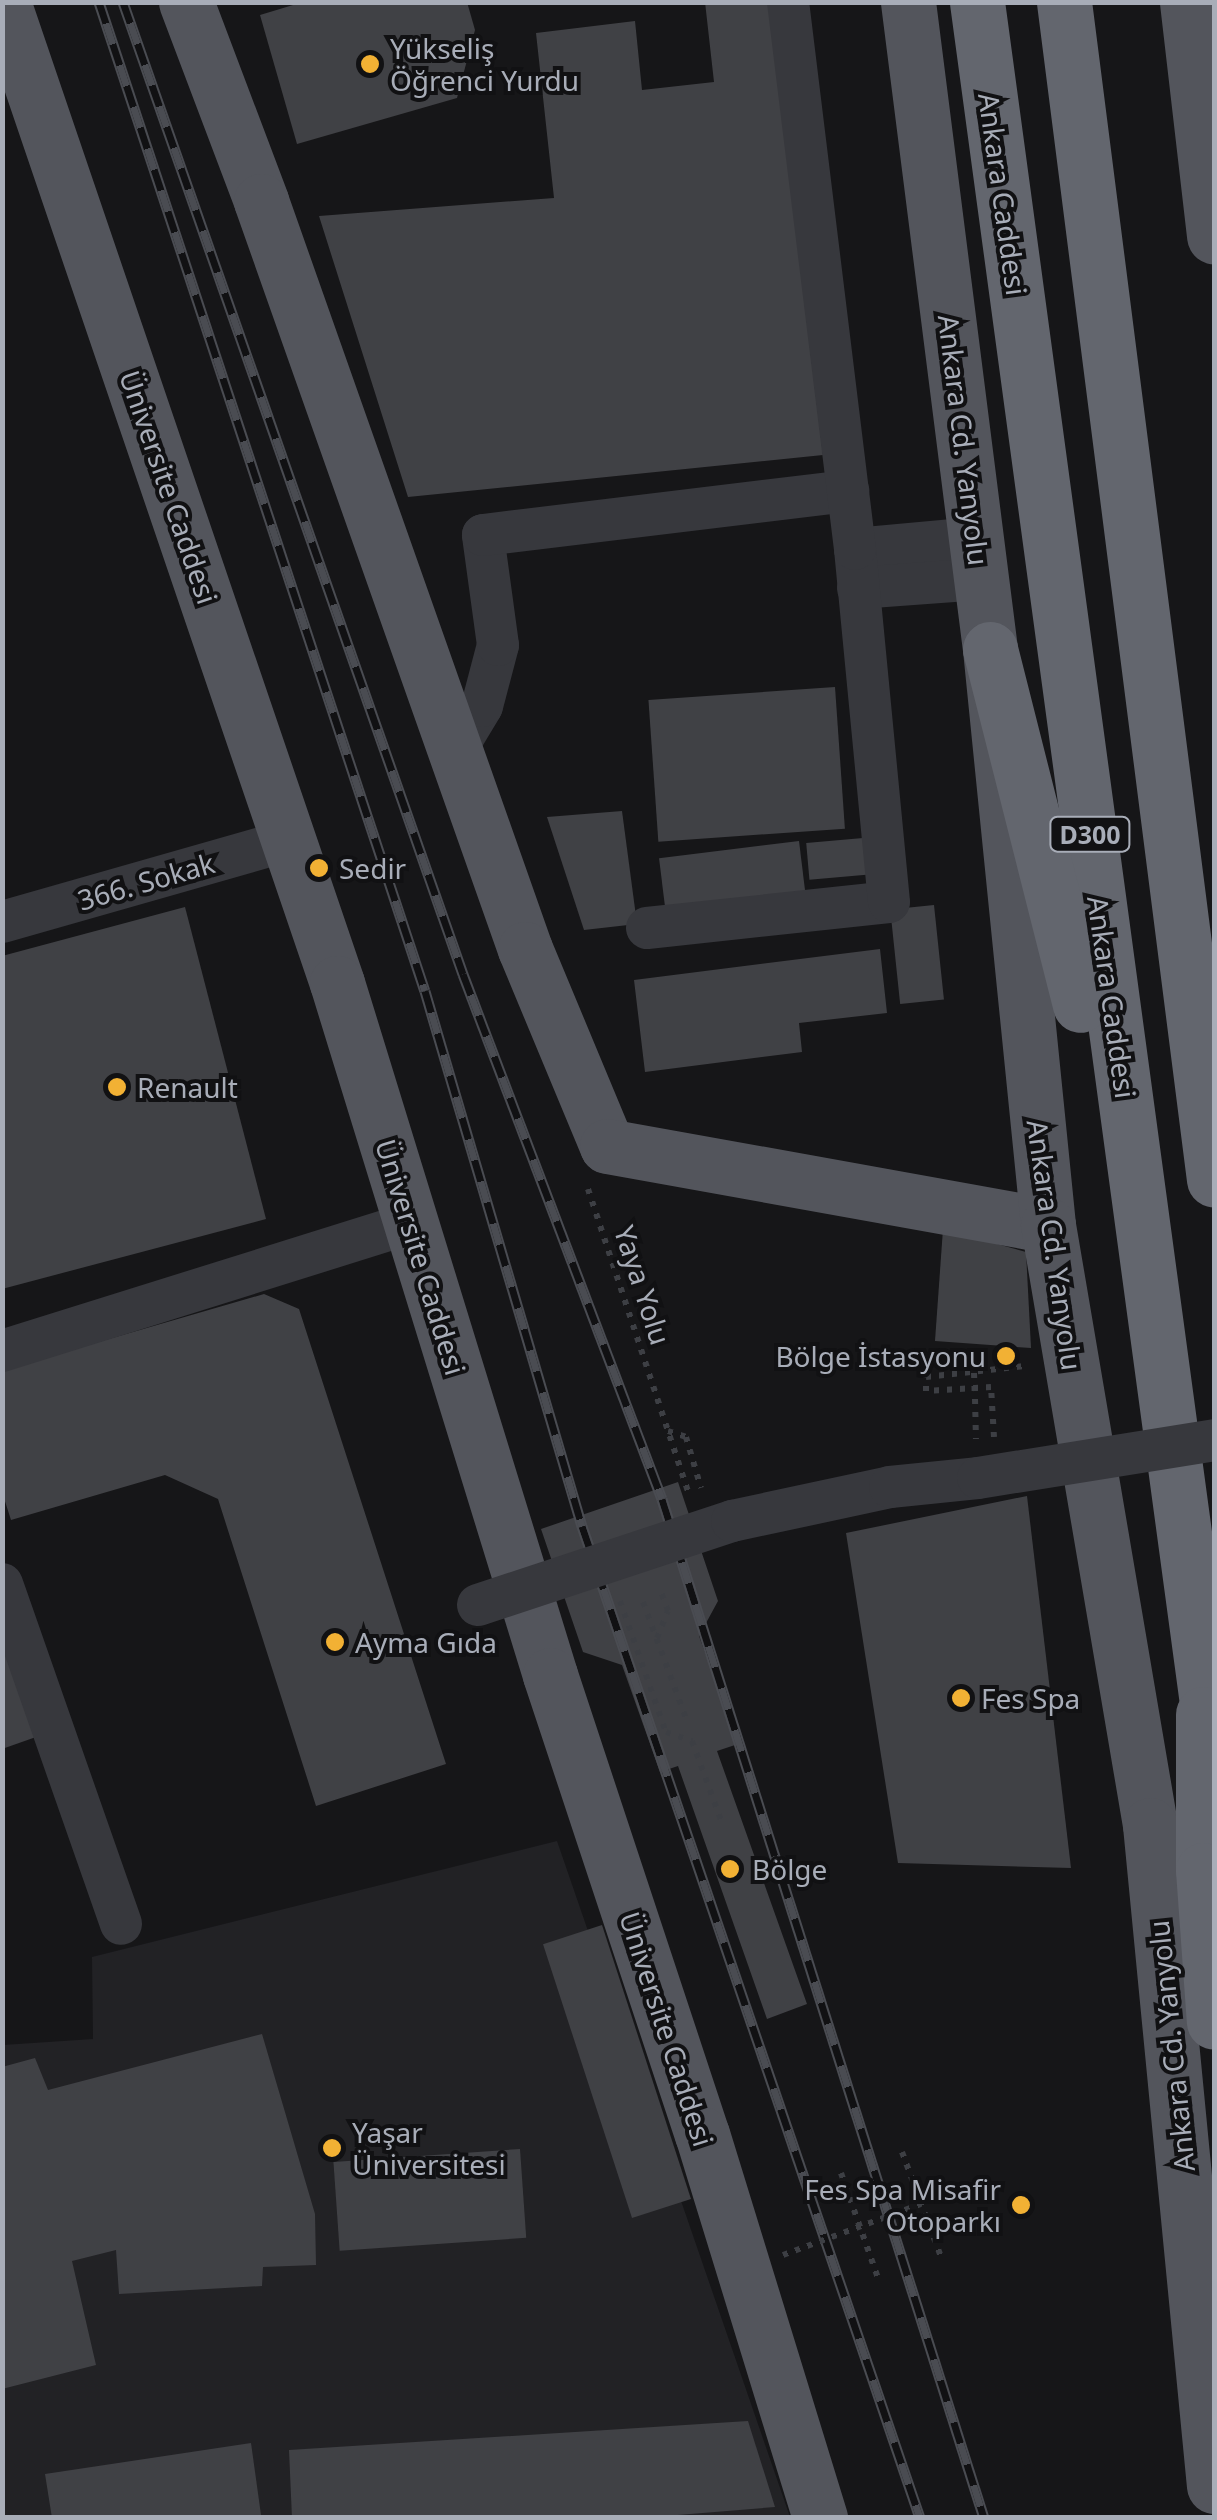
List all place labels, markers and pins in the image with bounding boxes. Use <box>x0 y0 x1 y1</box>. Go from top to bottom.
place label: Yükseliş Öğrenci Yurdu <box>390 31 579 97</box>
marker: Yükseliş Öğrenci Yurdu <box>359 53 381 75</box>
place label: Sedir <box>339 851 406 885</box>
marker: Sedir <box>308 857 330 879</box>
place label: Renault <box>137 1070 238 1104</box>
marker: Renault <box>106 1076 128 1098</box>
place label: Bölge İstasyonu <box>775 1339 986 1373</box>
marker: Bölge İstasyonu <box>995 1345 1017 1367</box>
place label: Ayma Gıda <box>355 1625 497 1659</box>
marker: Ayma Gıda <box>324 1631 346 1653</box>
place label: Fes Spa <box>981 1681 1080 1715</box>
marker: Fes Spa <box>950 1687 972 1709</box>
place label: Bölge <box>752 1852 827 1886</box>
marker: Bölge <box>717 1856 743 1882</box>
place label: Yaşar Üniversitesi <box>352 2115 506 2181</box>
marker: Yaşar Üniversitesi <box>321 2137 343 2159</box>
place label: Fes Spa Misafir Otoparkı <box>804 2172 1001 2238</box>
marker: Fes Spa Misafir Otoparkı <box>1010 2194 1032 2216</box>

